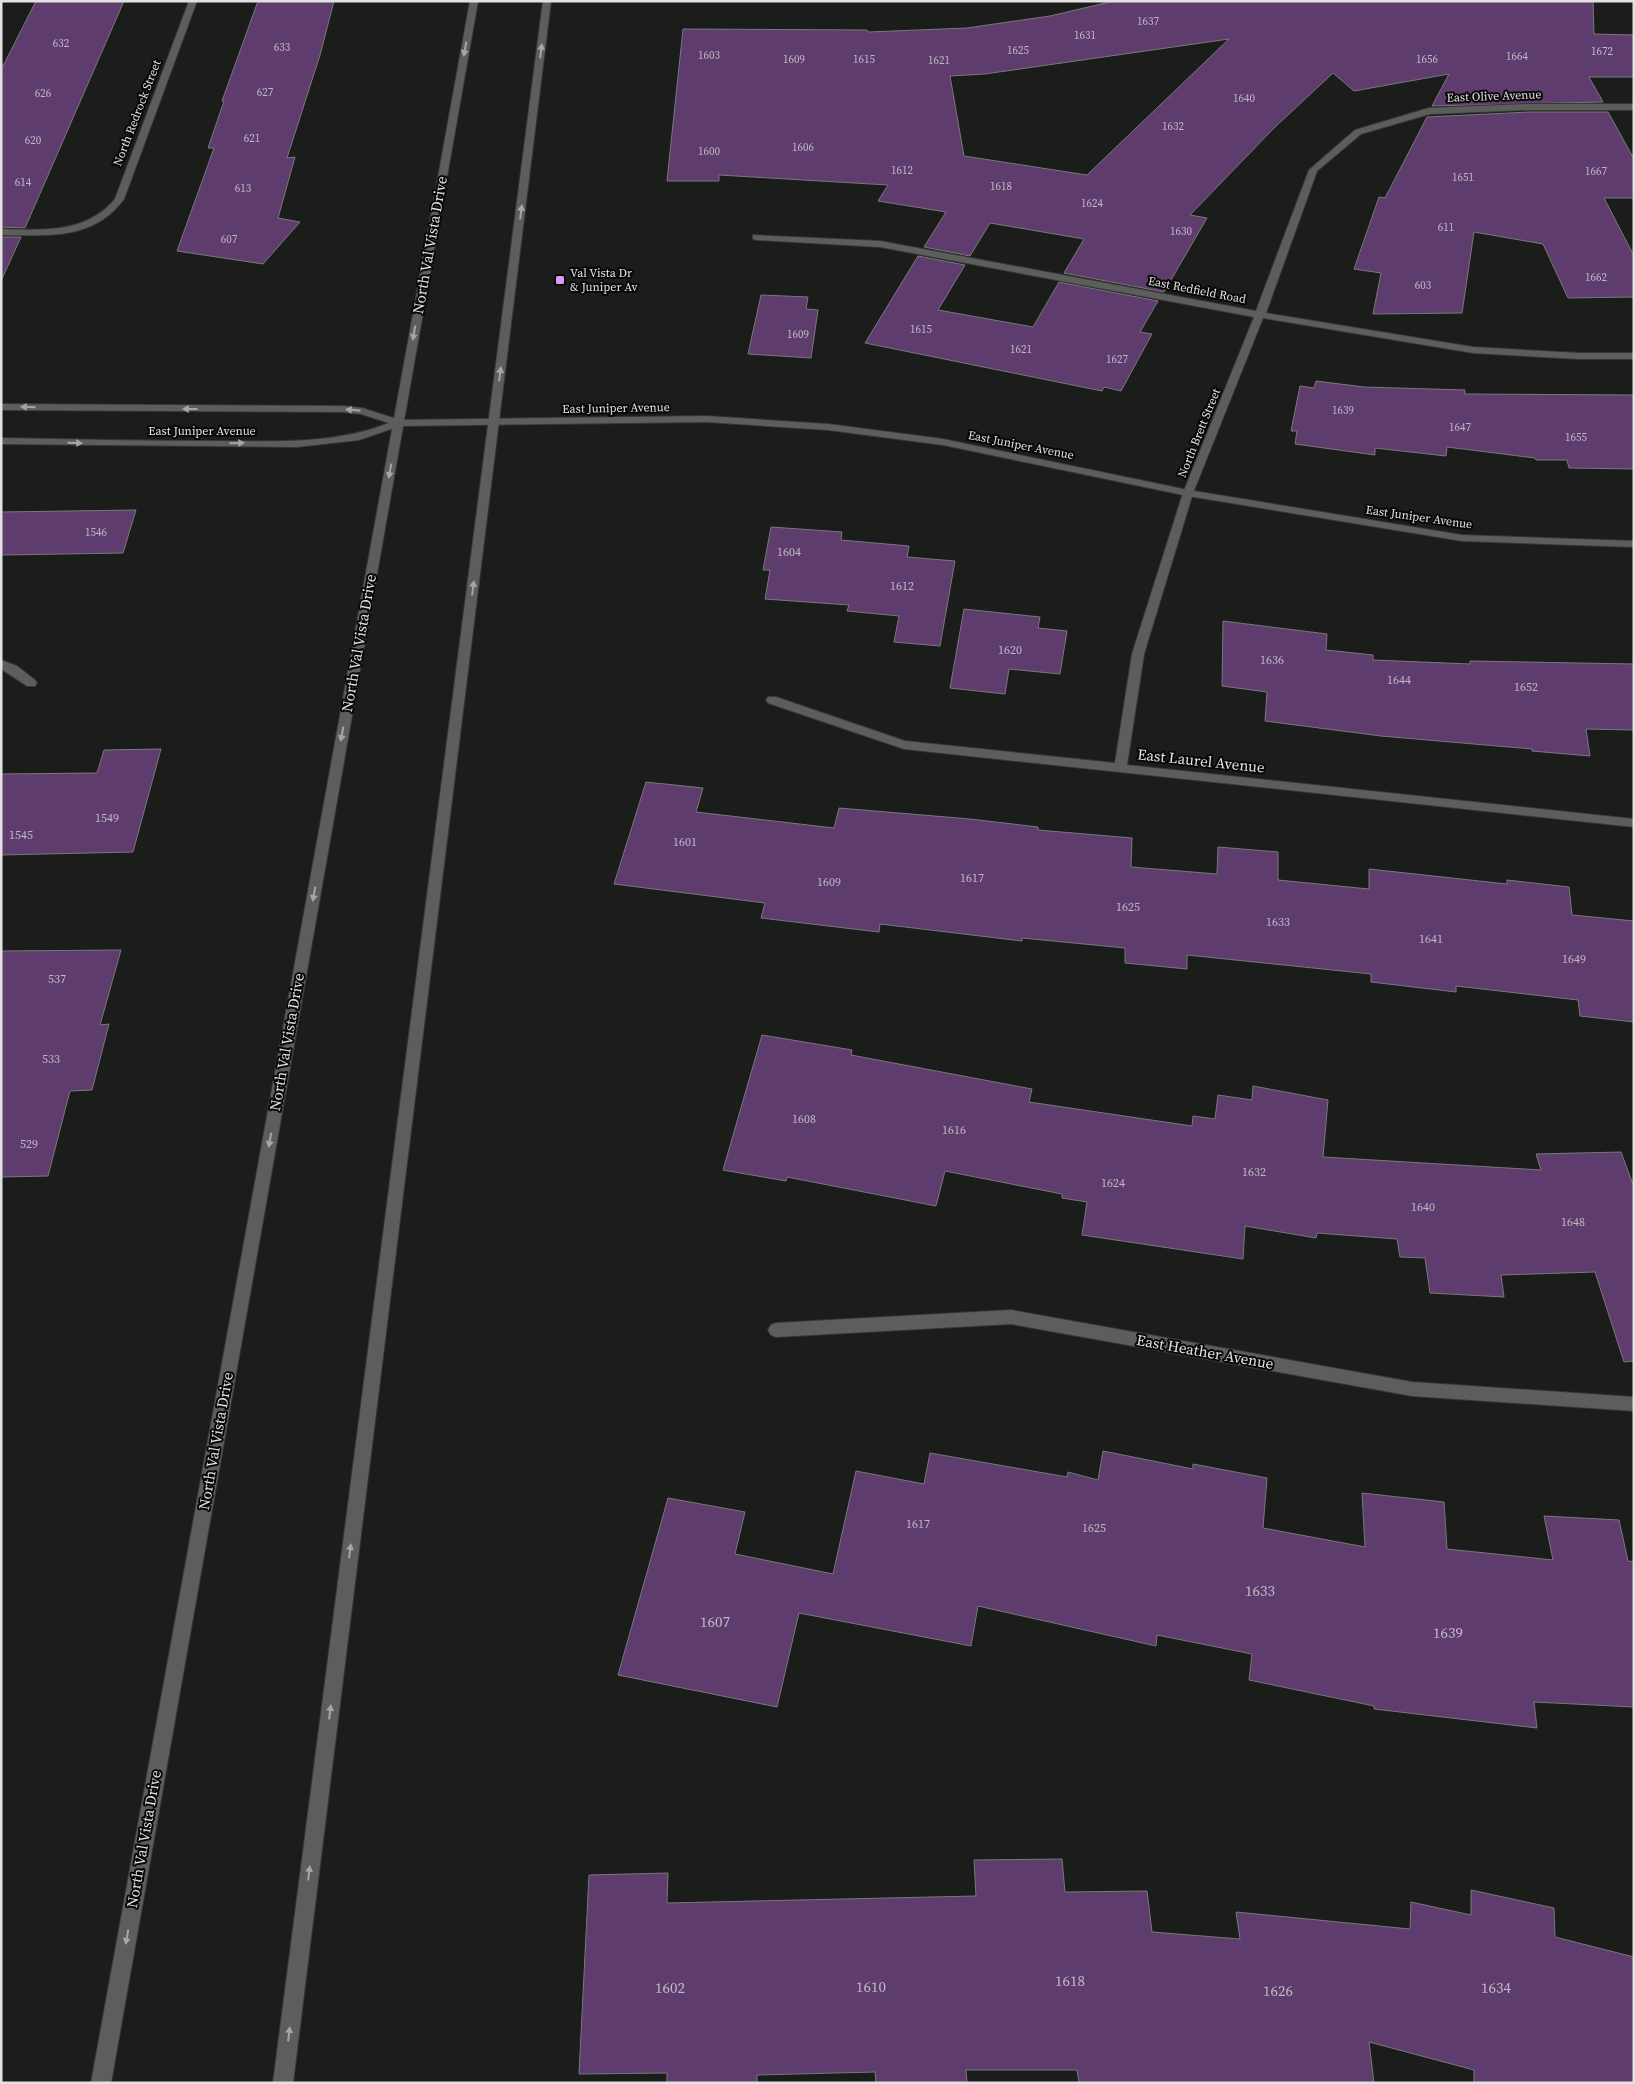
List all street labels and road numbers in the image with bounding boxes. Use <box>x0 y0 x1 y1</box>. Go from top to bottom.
street label: North Redrock Street <box>109 57 165 168</box>
street label: East Olive Avenue <box>1446 86 1542 106</box>
street label: North Val Vista Drive <box>407 174 452 315</box>
street label: East Redfield Road <box>1147 273 1248 307</box>
street label: North Brett Street <box>1174 386 1224 480</box>
street label: East Juniper Avenue <box>562 399 670 417</box>
street label: East Juniper Avenue <box>148 423 256 439</box>
street label: East Juniper Avenue <box>967 427 1075 463</box>
street label: East Juniper Avenue <box>1365 502 1473 532</box>
street label: North Val Vista Drive <box>336 572 381 713</box>
street label: East Laurel Avenue <box>1136 743 1266 778</box>
street label: North Val Vista Drive <box>264 971 309 1112</box>
street label: East Heather Avenue <box>1135 1329 1276 1374</box>
street label: North Val Vista Drive <box>193 1370 238 1511</box>
street label: North Val Vista Drive <box>121 1768 166 1909</box>

